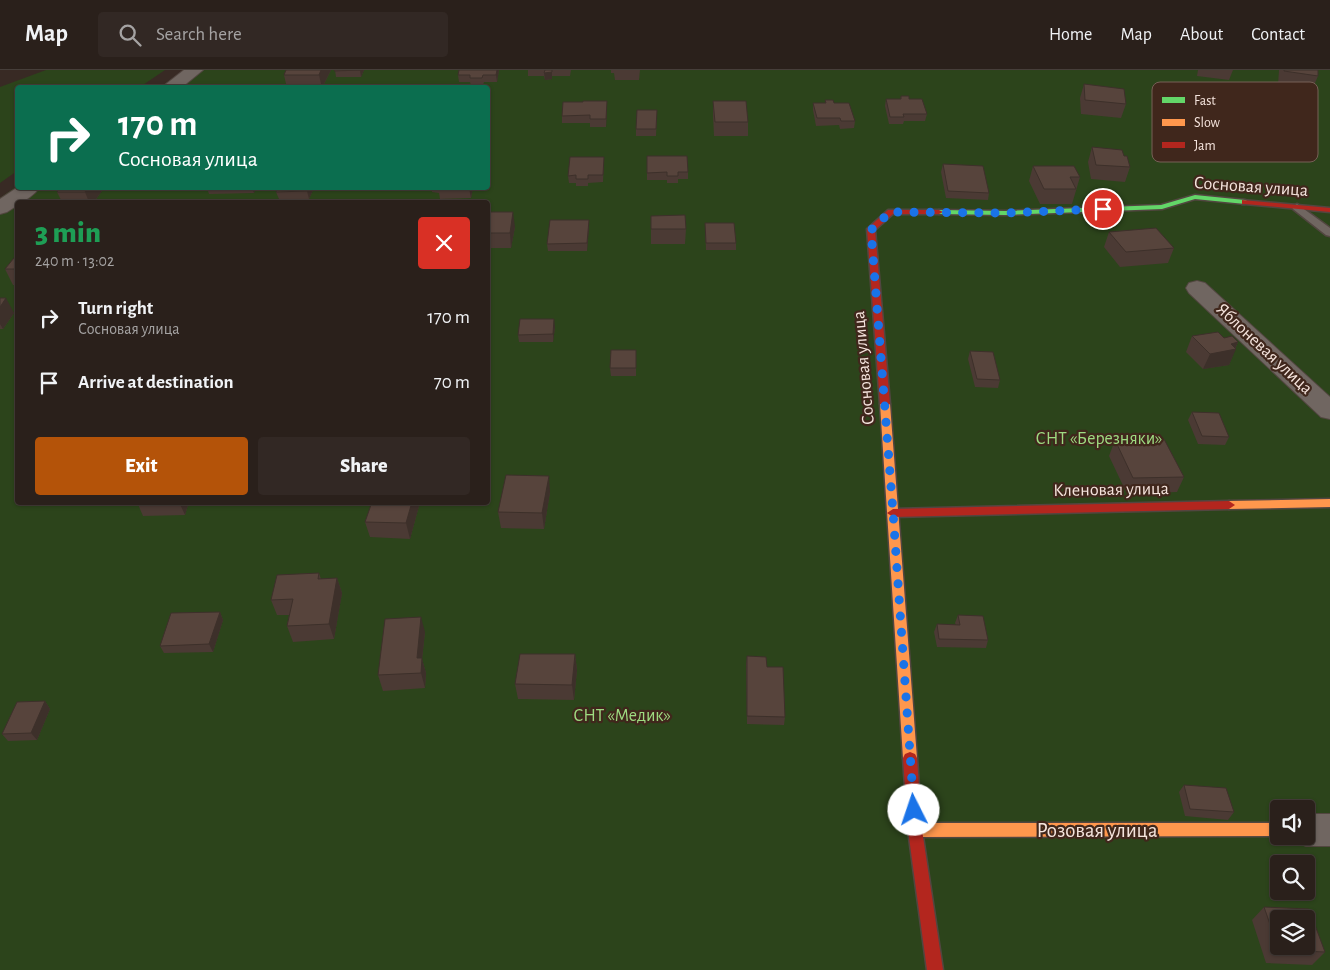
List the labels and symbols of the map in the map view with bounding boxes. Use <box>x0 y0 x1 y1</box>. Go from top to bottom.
legend <box>1152 82 1318 162</box>
text: Fast <box>1194 94 1216 108</box>
text: Slow <box>1194 116 1221 130</box>
text: Jam <box>1194 139 1216 153</box>
street label: Сосновая улица <box>1193 174 1309 200</box>
pin <box>1082 188 1124 230</box>
street label: Яблоневая улица <box>1212 299 1316 398</box>
street label: Сосновая улица <box>850 310 878 426</box>
park label: СНТ «Березняки» <box>1036 430 1162 448</box>
street label: Кленовая улица <box>1053 480 1169 500</box>
park label: СНТ «Медик» <box>573 707 671 725</box>
position arrow <box>887 783 939 835</box>
street label: Розовая улица <box>1036 820 1158 841</box>

